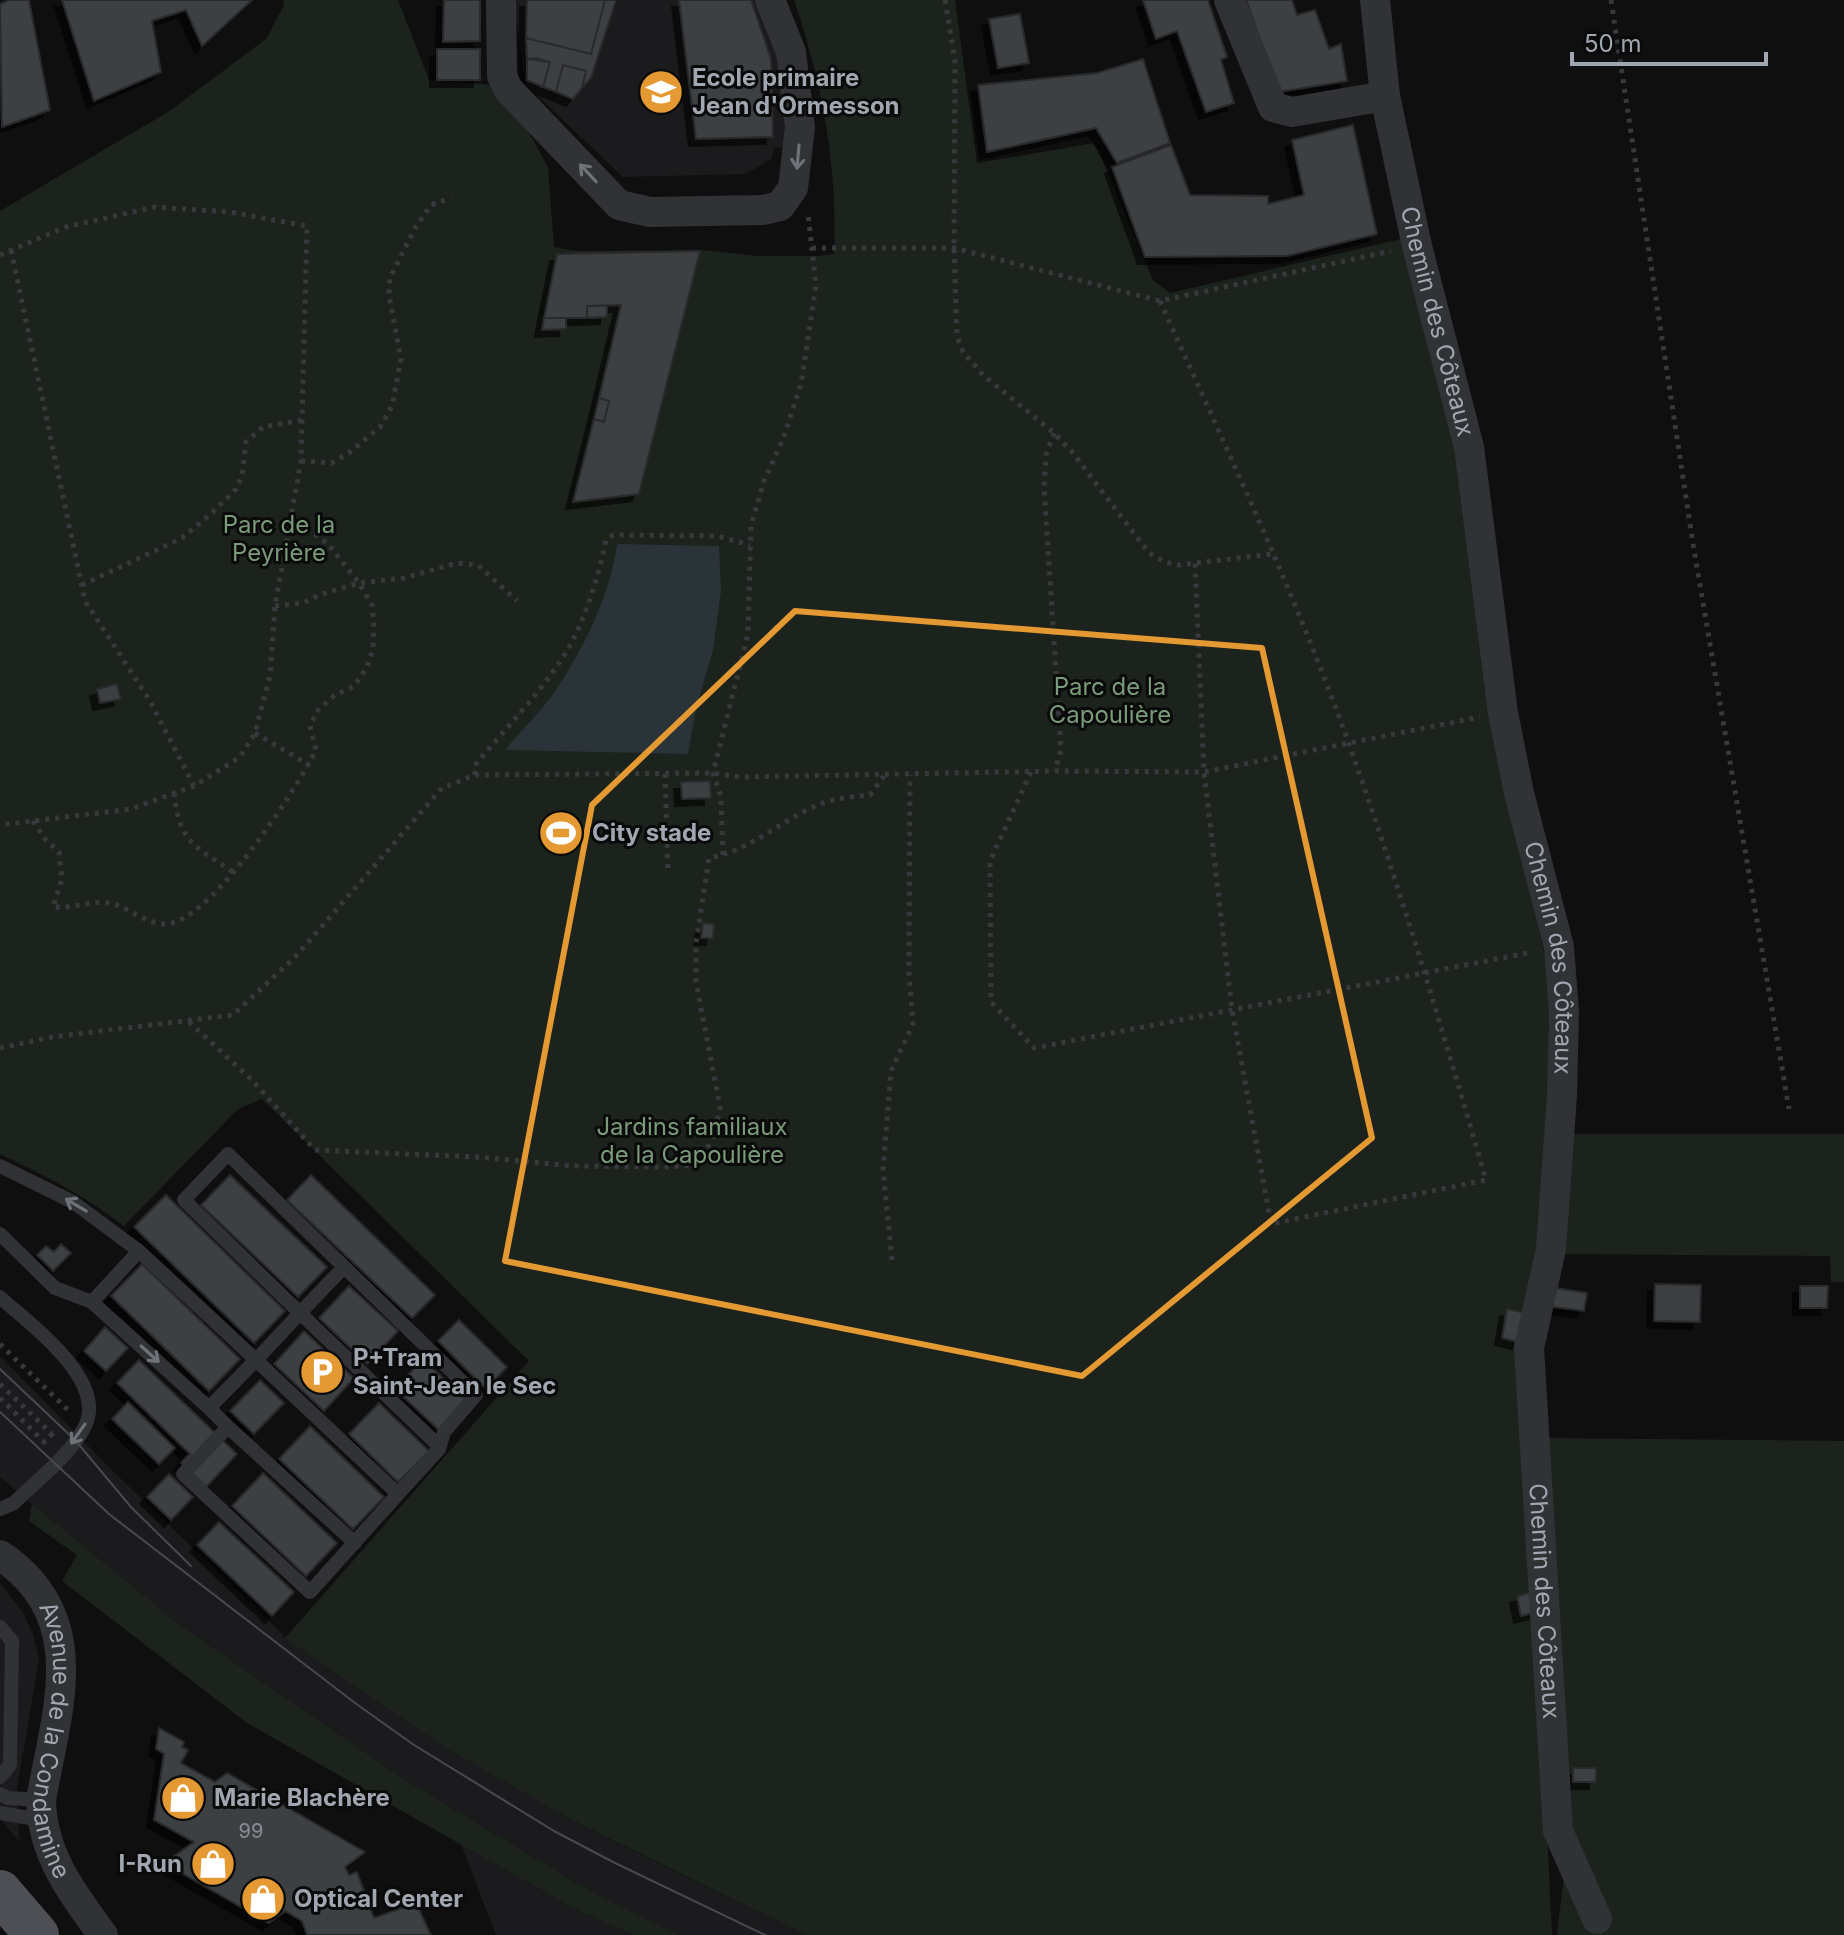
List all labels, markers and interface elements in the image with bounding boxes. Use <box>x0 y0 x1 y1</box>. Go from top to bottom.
scale bar <box>1572 16 1766 66</box>
text: 50 m <box>1584 29 1642 58</box>
place label: Ecole primaire Jean d'Ormesson <box>692 63 900 120</box>
school or university icon: Ecole primaire Jean d'Ormesson <box>637 68 685 116</box>
one-way arrow <box>790 143 805 170</box>
one-way arrow <box>579 163 598 183</box>
street label: Chemin des Côteaux <box>1395 204 1481 439</box>
park label: Parc de la Peyrière <box>223 510 335 567</box>
park label: Parc de la Capoulière <box>1049 672 1171 729</box>
sports icon: City stade <box>537 809 585 857</box>
place label: City stade <box>592 818 711 847</box>
street label: Chemin des Côteaux <box>1518 838 1579 1075</box>
park label: Jardins familiaux de la Capoulière <box>596 1112 788 1169</box>
one-way arrow <box>65 1197 88 1213</box>
place label: P+Tram Saint-Jean le Sec <box>353 1343 556 1400</box>
one-way arrow <box>139 1345 159 1363</box>
parking icon: P+Tram Saint-Jean le Sec <box>298 1348 346 1396</box>
one-way arrow <box>70 1423 87 1444</box>
street label: Chemin des Côteaux <box>1523 1482 1566 1720</box>
street label: Avenue de la Condamine <box>27 1597 77 1883</box>
shop icon: Marie Blachère <box>159 1774 207 1822</box>
place label: Marie Blachère <box>214 1783 390 1812</box>
house number: 99 <box>239 1819 263 1843</box>
shop icon: I-Run <box>189 1840 237 1888</box>
place label: I-Run <box>118 1849 182 1878</box>
shop icon: Optical Center <box>239 1875 287 1923</box>
place label: Optical Center <box>294 1884 463 1913</box>

